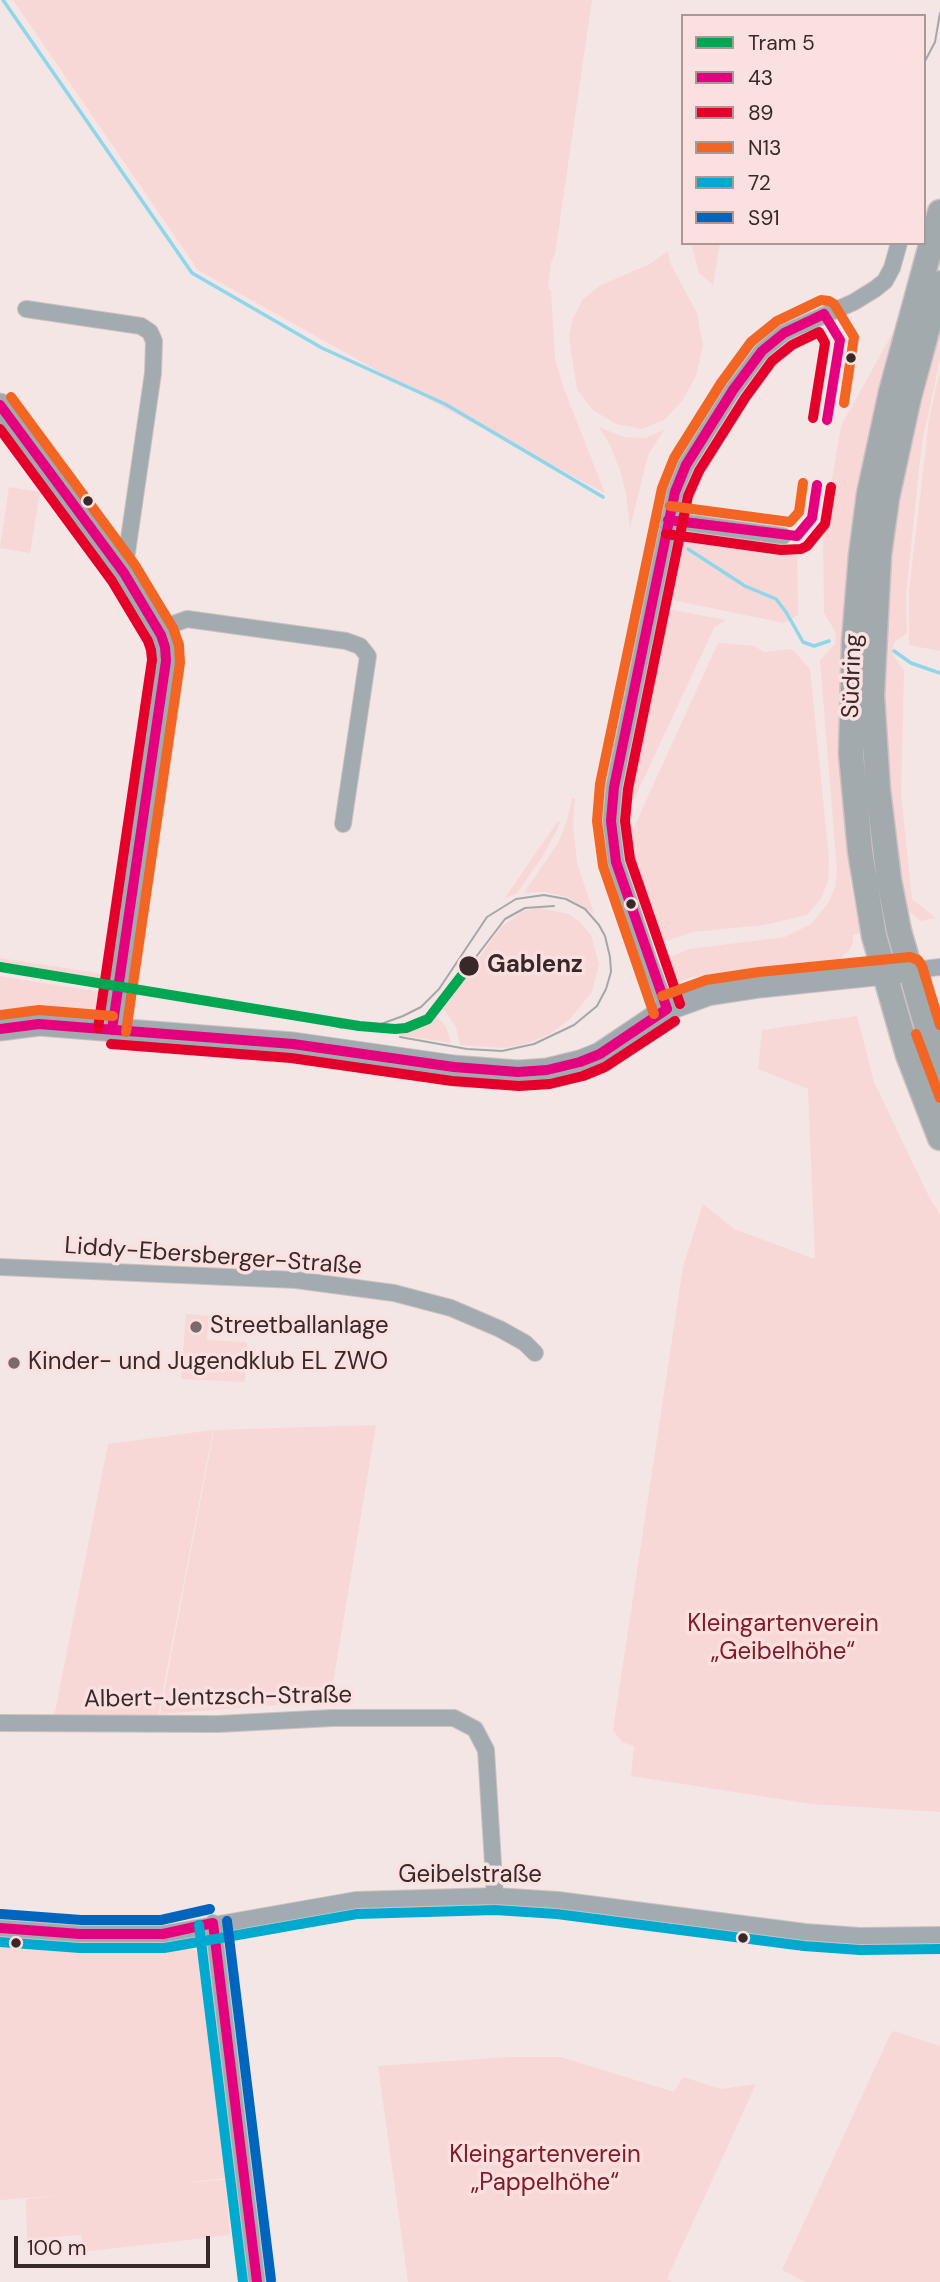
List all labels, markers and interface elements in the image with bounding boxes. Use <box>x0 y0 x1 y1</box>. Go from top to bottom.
legend <box>681 14 926 245</box>
text: Tram 5 <box>748 29 815 57</box>
text: 43 <box>748 64 773 92</box>
text: 89 <box>748 99 773 127</box>
text: N13 <box>748 134 781 162</box>
text: 72 <box>748 169 771 197</box>
text: S91 <box>748 204 780 232</box>
unlabelled marker <box>844 351 858 365</box>
unlabelled marker <box>81 494 95 508</box>
street label: Südring <box>837 633 869 719</box>
unlabelled marker <box>624 897 638 911</box>
place label: Gablenz <box>487 952 583 980</box>
marker: Gablenz <box>457 954 481 978</box>
street label: Liddy-Ebersberger-Straße <box>63 1232 363 1282</box>
place label: Streetballanlage <box>210 1313 389 1341</box>
marker: Streetballanlage <box>188 1319 204 1335</box>
place label: Kinder- und Jugendklub EL ZWO <box>28 1349 388 1377</box>
marker: Kinder- und Jugendklub EL ZWO <box>6 1355 22 1371</box>
park label: Kleingartenverein „Geibelhöhe“ <box>687 1611 879 1667</box>
street label: Albert-Jentzsch-Straße <box>84 1681 352 1715</box>
street label: Geibelstraße <box>398 1862 542 1890</box>
unlabelled marker <box>736 1931 750 1945</box>
unlabelled marker <box>9 1936 23 1950</box>
park label: Kleingartenverein „Pappelhöhe“ <box>449 2142 641 2198</box>
scale bar <box>18 2222 214 2266</box>
text: 100 m <box>27 2234 87 2262</box>

